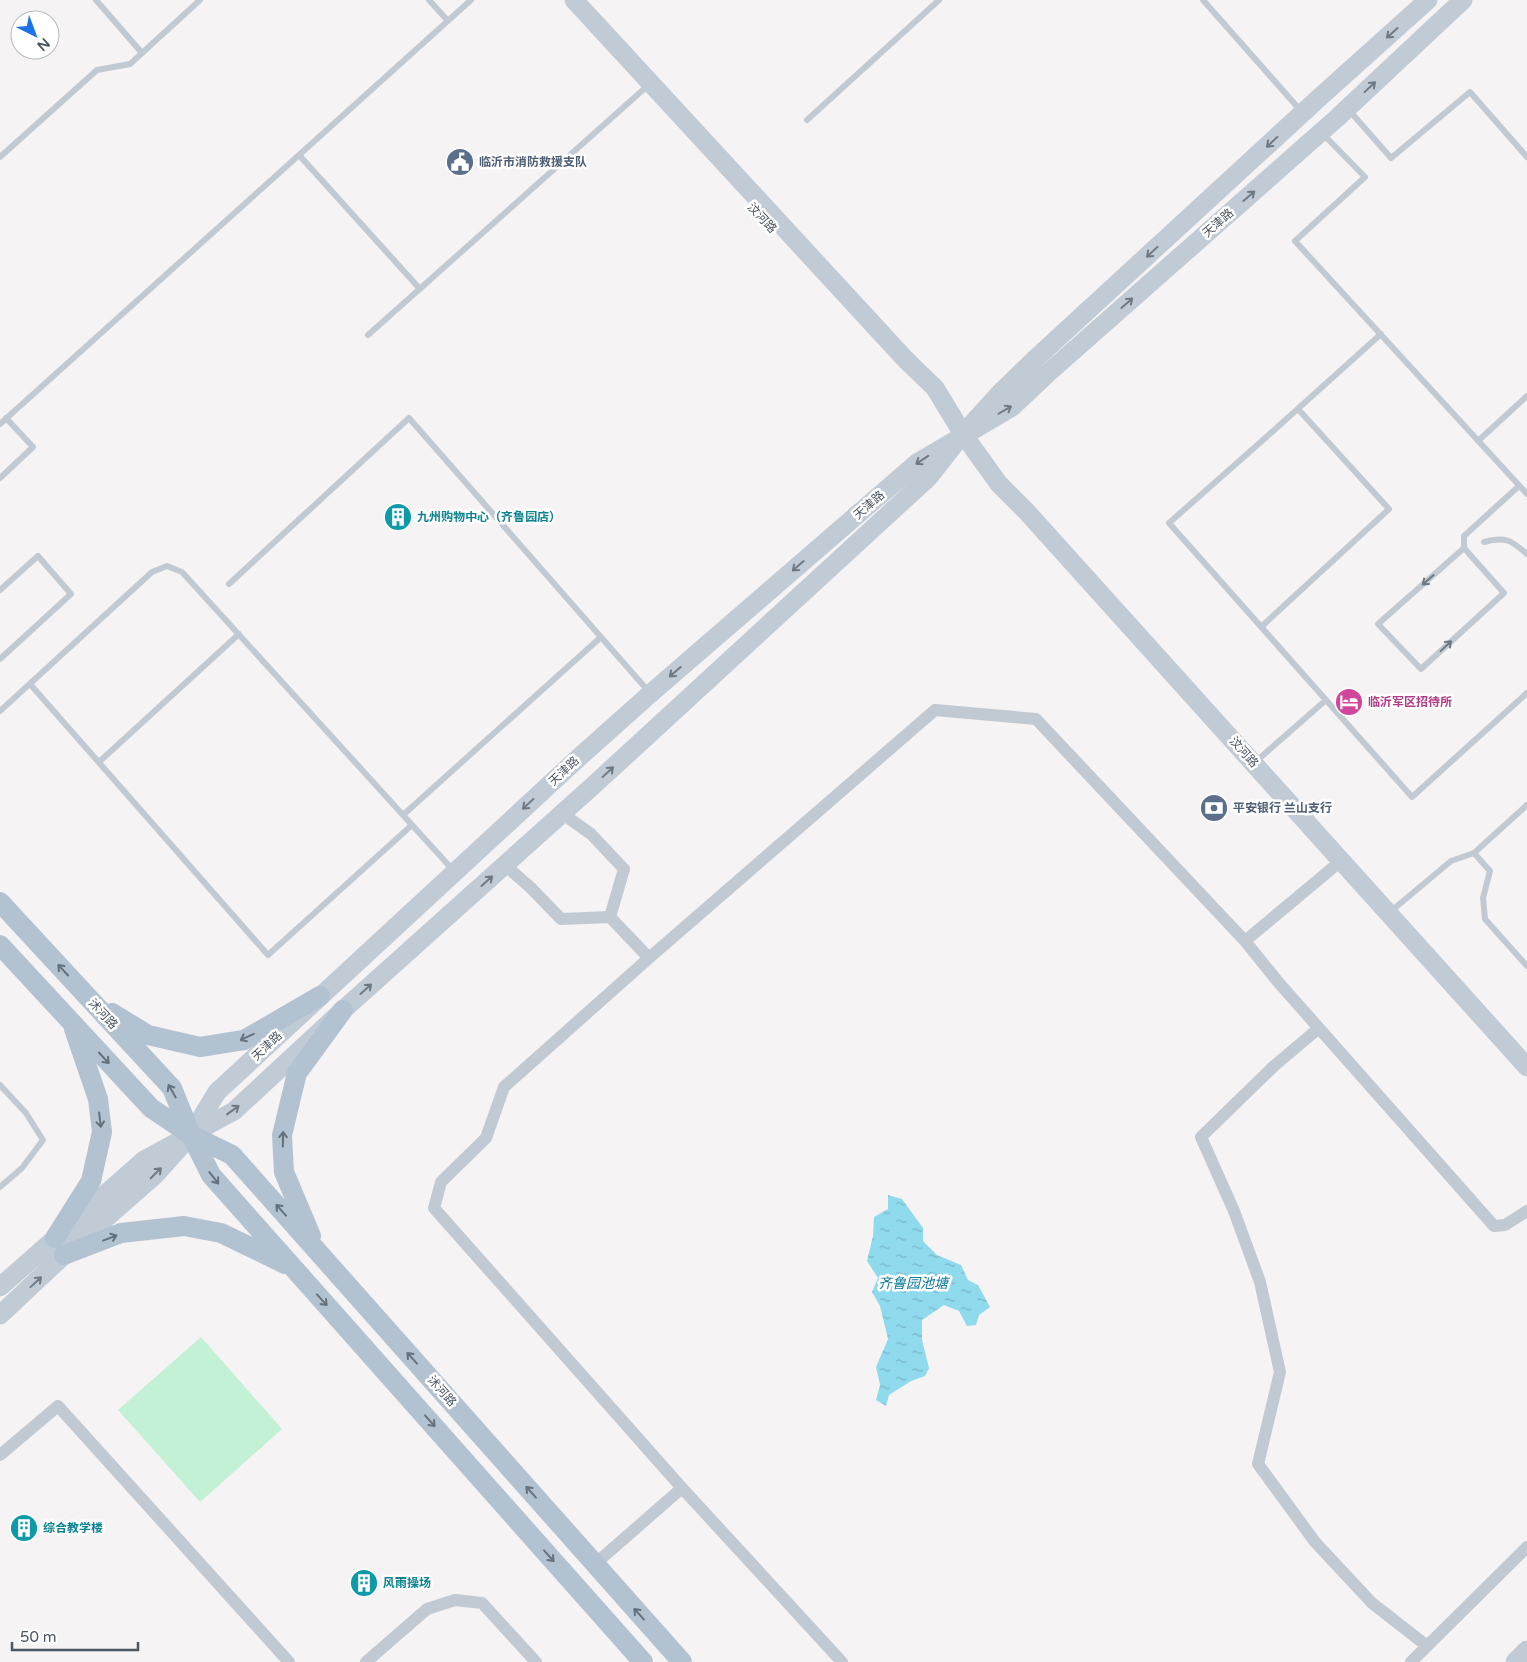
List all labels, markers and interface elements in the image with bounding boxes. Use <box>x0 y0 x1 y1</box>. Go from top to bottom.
north arrow <box>10 10 60 60</box>
one-way arrow <box>1386 27 1399 38</box>
text: N <box>33 34 53 54</box>
one-way arrow <box>1364 81 1376 93</box>
one-way arrow <box>1265 136 1278 147</box>
public building icon: 临沂市消防救援支队 <box>445 147 475 177</box>
place label: 临沂市消防救援支队 <box>479 155 587 169</box>
one-way arrow <box>1242 190 1255 201</box>
street label: 汶河路 <box>745 200 779 236</box>
street label: 天津路 <box>1200 206 1236 240</box>
one-way arrow <box>1146 246 1158 258</box>
one-way arrow <box>1121 297 1134 309</box>
one-way arrow <box>998 405 1012 415</box>
one-way arrow <box>915 455 929 465</box>
street label: 天津路 <box>851 488 887 522</box>
building icon: 九州购物中心（齐鲁园店） <box>383 502 413 532</box>
place label: 九州购物中心（齐鲁园店） <box>417 510 561 524</box>
one-way arrow <box>792 560 805 571</box>
one-way arrow <box>1421 574 1434 586</box>
one-way arrow <box>1439 640 1452 652</box>
one-way arrow <box>669 666 682 678</box>
hotel icon: 临沂军区招待所 <box>1334 687 1364 717</box>
place label: 临沂军区招待所 <box>1368 695 1452 709</box>
street label: 汶河路 <box>1227 734 1261 770</box>
street label: 天津路 <box>546 754 582 788</box>
one-way arrow <box>601 766 614 778</box>
bank icon: 平安银行 兰山支行 <box>1199 793 1229 823</box>
one-way arrow <box>522 798 535 810</box>
place label: 平安银行 兰山支行 <box>1233 801 1332 815</box>
one-way arrow <box>480 875 493 887</box>
one-way arrow <box>57 964 69 977</box>
one-way arrow <box>360 984 373 995</box>
street label: 沭河路 <box>86 996 120 1032</box>
street label: 天津路 <box>249 1029 285 1063</box>
one-way arrow <box>240 1033 255 1042</box>
one-way arrow <box>98 1051 110 1064</box>
one-way arrow <box>167 1083 177 1098</box>
one-way arrow <box>226 1105 239 1116</box>
one-way arrow <box>95 1111 105 1127</box>
one-way arrow <box>278 1132 288 1148</box>
one-way arrow <box>150 1167 163 1179</box>
one-way arrow <box>209 1171 220 1184</box>
one-way arrow <box>275 1203 287 1216</box>
one-way arrow <box>101 1233 117 1242</box>
water label: 齐鲁园池塘 <box>878 1275 950 1292</box>
one-way arrow <box>29 1276 42 1288</box>
one-way arrow <box>316 1293 328 1306</box>
one-way arrow <box>406 1351 418 1364</box>
street label: 沭河路 <box>425 1373 459 1409</box>
one-way arrow <box>424 1415 436 1428</box>
one-way arrow <box>526 1486 537 1499</box>
building icon: 综合教学楼 <box>9 1513 39 1543</box>
place label: 综合教学楼 <box>43 1521 103 1535</box>
one-way arrow <box>543 1549 555 1562</box>
building icon: 风雨操场 <box>349 1568 379 1598</box>
place label: 风雨操场 <box>383 1576 431 1590</box>
one-way arrow <box>633 1607 645 1620</box>
scale bar <box>12 1620 139 1652</box>
text: 50 m <box>20 1628 57 1646</box>

